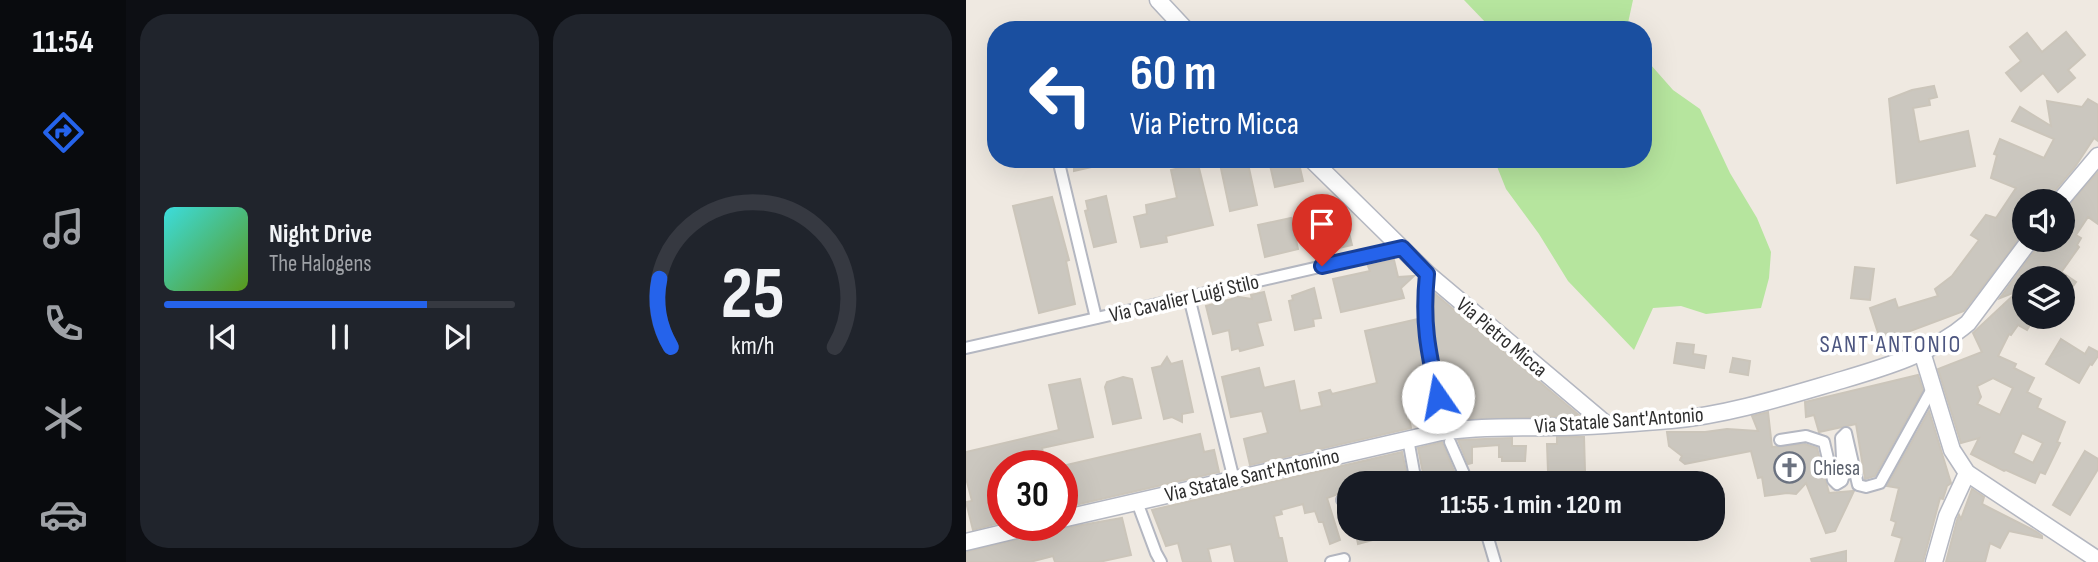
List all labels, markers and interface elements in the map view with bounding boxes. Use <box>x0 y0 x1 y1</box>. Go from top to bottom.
text: 11:54 <box>32 23 94 62</box>
text: 60 m <box>1130 45 1217 104</box>
icon: left <box>1015 49 1106 140</box>
text: Via Pietro Micca <box>1130 105 1299 144</box>
icon: directions <box>39 108 88 157</box>
map controls <box>2012 189 2075 329</box>
button: sound <box>2012 189 2075 252</box>
pin <box>1292 194 1352 266</box>
icon: music <box>39 204 88 253</box>
icon: arrive <box>1303 205 1341 243</box>
text: Night Drive <box>269 219 372 250</box>
text: The Halogens <box>269 250 372 278</box>
text: 25 <box>721 251 784 339</box>
button: layers <box>2012 266 2075 329</box>
street label: Via Cavalier Luigi Stilo <box>1107 269 1261 328</box>
street label: Via Pietro Micca <box>1451 292 1552 383</box>
icon: phone <box>39 299 88 348</box>
icon: previous <box>204 318 242 356</box>
icon: pause <box>321 318 359 356</box>
icon: next <box>438 318 476 356</box>
district label: SANT'ANTONIO <box>1820 330 1962 359</box>
text: km/h <box>731 331 774 362</box>
position arrow <box>1401 360 1475 434</box>
icon: climate <box>39 394 88 443</box>
street label: Via Statale Sant'Antonio <box>1534 402 1704 439</box>
street label: Via Statale Sant'Antonino <box>1162 443 1342 508</box>
speed limit sign: 30 <box>987 450 1078 541</box>
church icon: Chiesa <box>1773 451 1807 485</box>
place label: Chiesa <box>1813 456 1860 481</box>
icon: car <box>39 490 88 539</box>
text: 11:55 · 1 min · 120 m <box>1440 490 1622 521</box>

